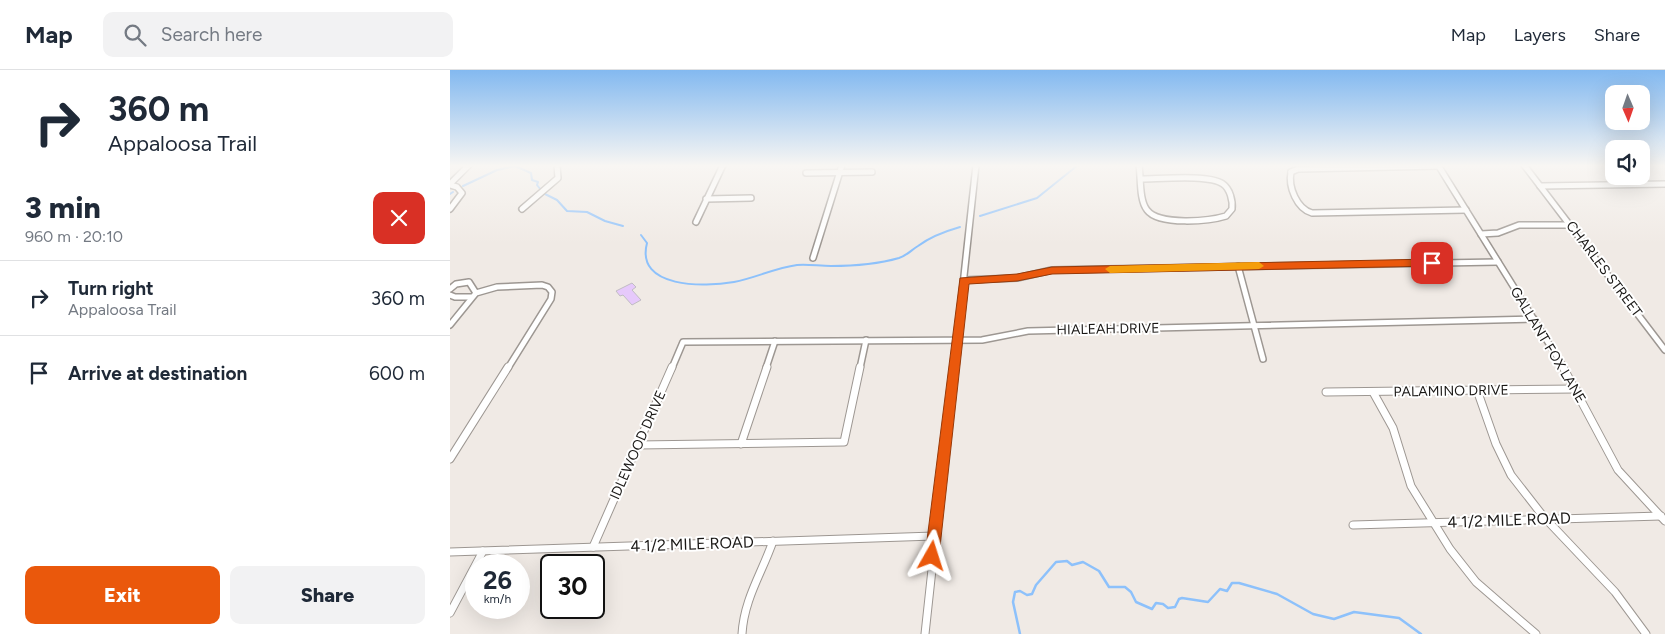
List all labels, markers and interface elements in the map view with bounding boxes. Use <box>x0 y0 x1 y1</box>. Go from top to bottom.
search box <box>103 12 453 57</box>
text: Map <box>25 20 73 49</box>
icon: search <box>121 21 149 49</box>
text: Search here <box>161 23 262 46</box>
text: Map <box>1451 24 1486 46</box>
text: Layers <box>1514 24 1566 46</box>
text: Share <box>1594 24 1640 46</box>
north arrow <box>1605 85 1650 130</box>
map controls <box>1605 85 1650 185</box>
text: 360 m <box>108 88 209 130</box>
icon: right <box>25 90 90 155</box>
text: Appaloosa Trail <box>108 130 257 157</box>
button: sound <box>1605 140 1650 185</box>
text: 3 min <box>25 189 101 226</box>
button: close <box>373 192 425 244</box>
street label: CHARLES STREET <box>1562 218 1646 321</box>
text: 960 m · 20:10 <box>25 227 123 246</box>
pin <box>1411 242 1453 284</box>
icon: arrive <box>1418 249 1446 277</box>
text: Turn right <box>68 277 154 300</box>
icon: right <box>25 284 53 312</box>
street label: GALLANT FOX LANE <box>1507 284 1589 406</box>
text: 360 m <box>371 287 425 310</box>
text: Appaloosa Trail <box>68 300 176 319</box>
street label: HIALEAH DRIVE <box>1056 320 1160 338</box>
icon: arrive <box>25 359 53 387</box>
text: Arrive at destination <box>68 362 247 385</box>
text: 600 m <box>369 362 425 385</box>
street label: PALAMINO DRIVE <box>1393 381 1509 401</box>
street label: IDLEWOOD DRIVE <box>606 388 670 502</box>
street label: 4 1/2 MILE ROAD <box>1447 508 1571 532</box>
position arrow <box>905 529 957 581</box>
street label: 4 1/2 MILE ROAD <box>630 532 754 556</box>
speed limit sign: 30 <box>540 554 605 619</box>
text: 26 <box>483 565 512 595</box>
button: Exit <box>25 566 220 624</box>
button: Share <box>230 566 425 624</box>
text: km/h <box>484 592 511 606</box>

